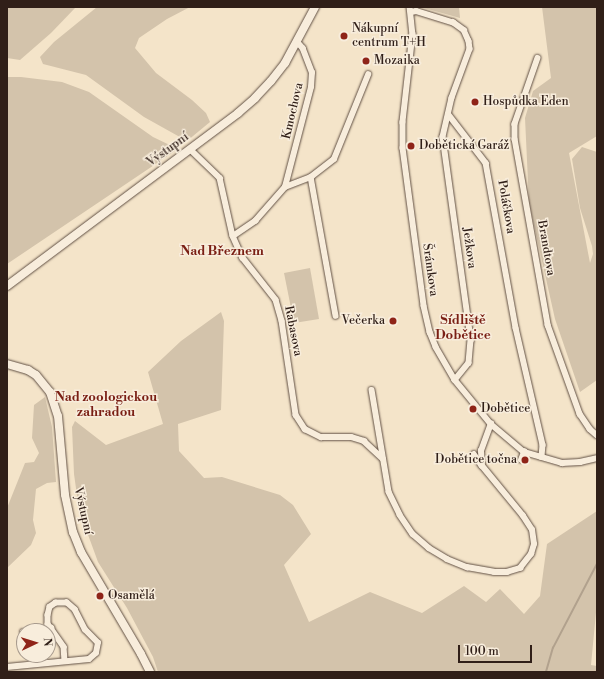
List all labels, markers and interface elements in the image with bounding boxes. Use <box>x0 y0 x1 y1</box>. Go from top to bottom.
place label: Nákupní centrum T+H <box>352 22 426 50</box>
marker: Nákupní centrum T+H <box>339 31 349 41</box>
place label: Mozaika <box>374 54 420 68</box>
marker: Mozaika <box>361 56 371 66</box>
street label: Kmochova <box>280 81 306 141</box>
place label: Hospůdka Eden <box>483 95 569 109</box>
marker: Hospůdka Eden <box>470 97 480 107</box>
street label: Výstupní <box>144 130 192 170</box>
place label: Dobětická Garáž <box>419 139 509 153</box>
marker: Dobětická Garáž <box>406 141 416 151</box>
street label: Poláčkova <box>494 179 518 235</box>
street label: Brandtova <box>534 219 558 277</box>
street label: Ježkova <box>459 226 479 270</box>
district label: Nad Březnem <box>180 243 264 259</box>
street label: Šrámkova <box>419 243 441 297</box>
street label: Rabasova <box>281 304 305 358</box>
district label: Sídliště Dobětice <box>435 313 491 344</box>
place label: Večerka <box>342 314 385 328</box>
marker: Večerka <box>388 316 398 326</box>
district label: Nad zoologickou zahradou <box>55 390 157 421</box>
place label: Dobětice <box>481 402 530 416</box>
marker: Dobětice <box>468 404 478 414</box>
place label: Dobětice točna <box>435 453 517 467</box>
marker: Dobětice točna <box>520 455 530 465</box>
street label: Výstupní <box>71 486 95 536</box>
place label: Osamělá <box>108 589 155 603</box>
marker: Osamělá <box>95 591 105 601</box>
north arrow <box>16 623 56 663</box>
text: N <box>40 637 54 647</box>
scale bar <box>460 637 534 663</box>
text: 100 m <box>465 644 499 659</box>

